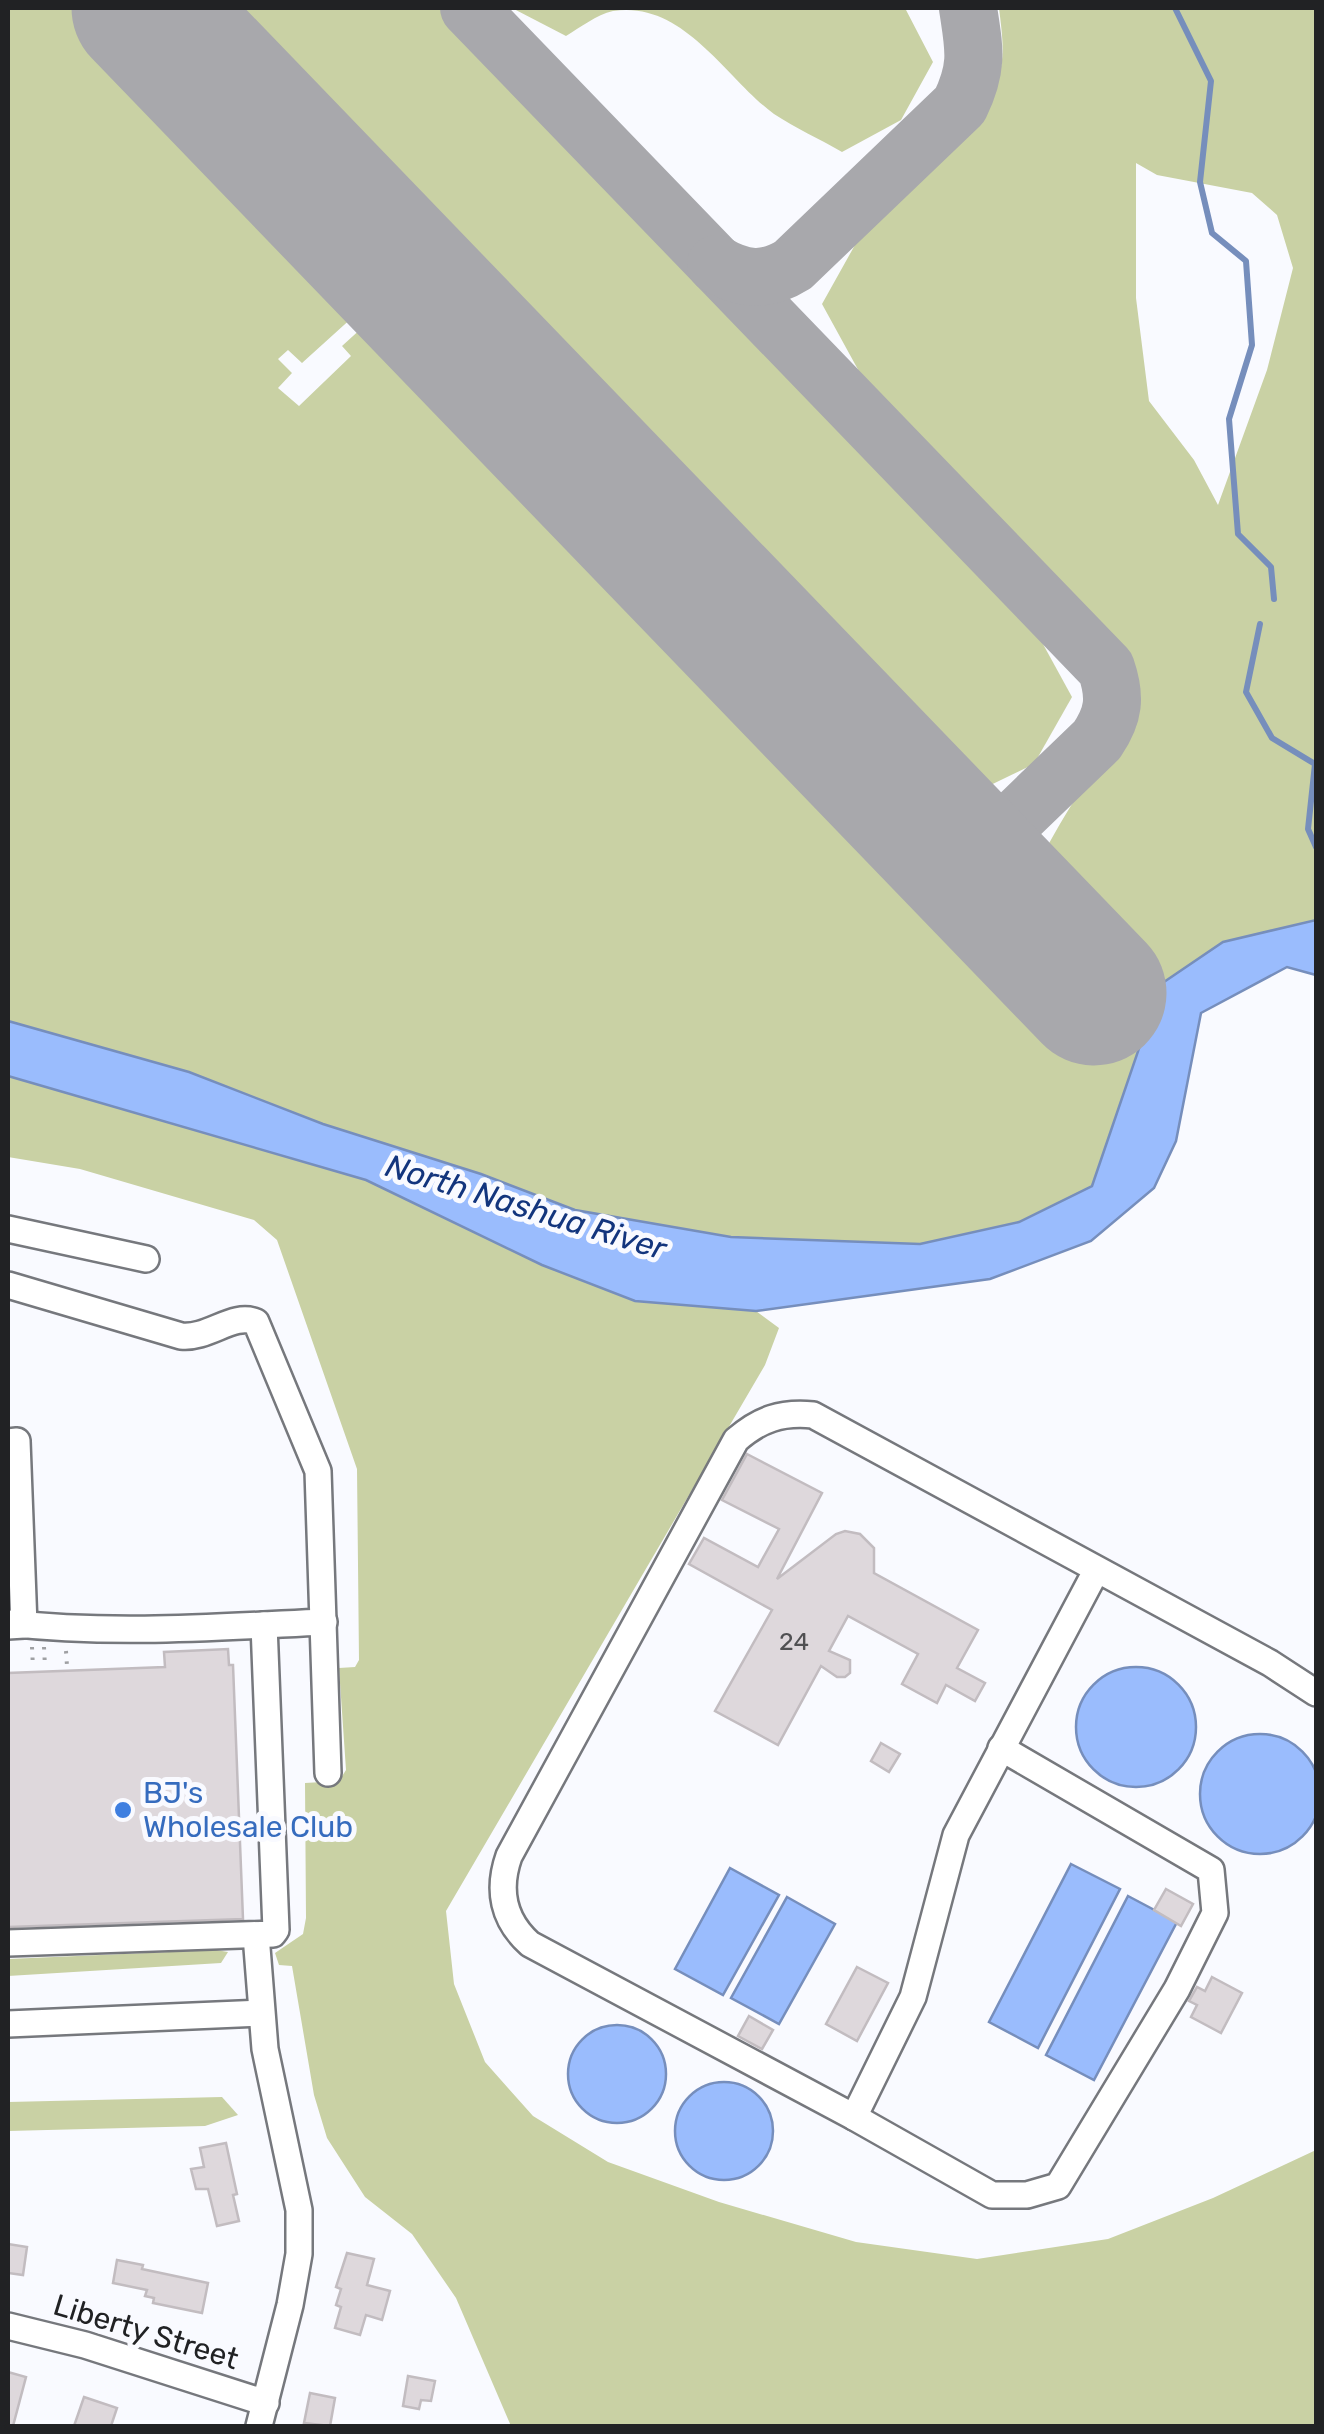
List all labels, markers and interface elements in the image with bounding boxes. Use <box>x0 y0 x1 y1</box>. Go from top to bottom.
water label: North Nashua River <box>381 1146 673 1268</box>
house number: 24 <box>779 1627 809 1656</box>
place label: BJ's Wholesale Club <box>143 1775 353 1845</box>
marker: BJ's Wholesale Club <box>112 1799 134 1821</box>
street label: Liberty Street <box>49 2287 243 2377</box>

